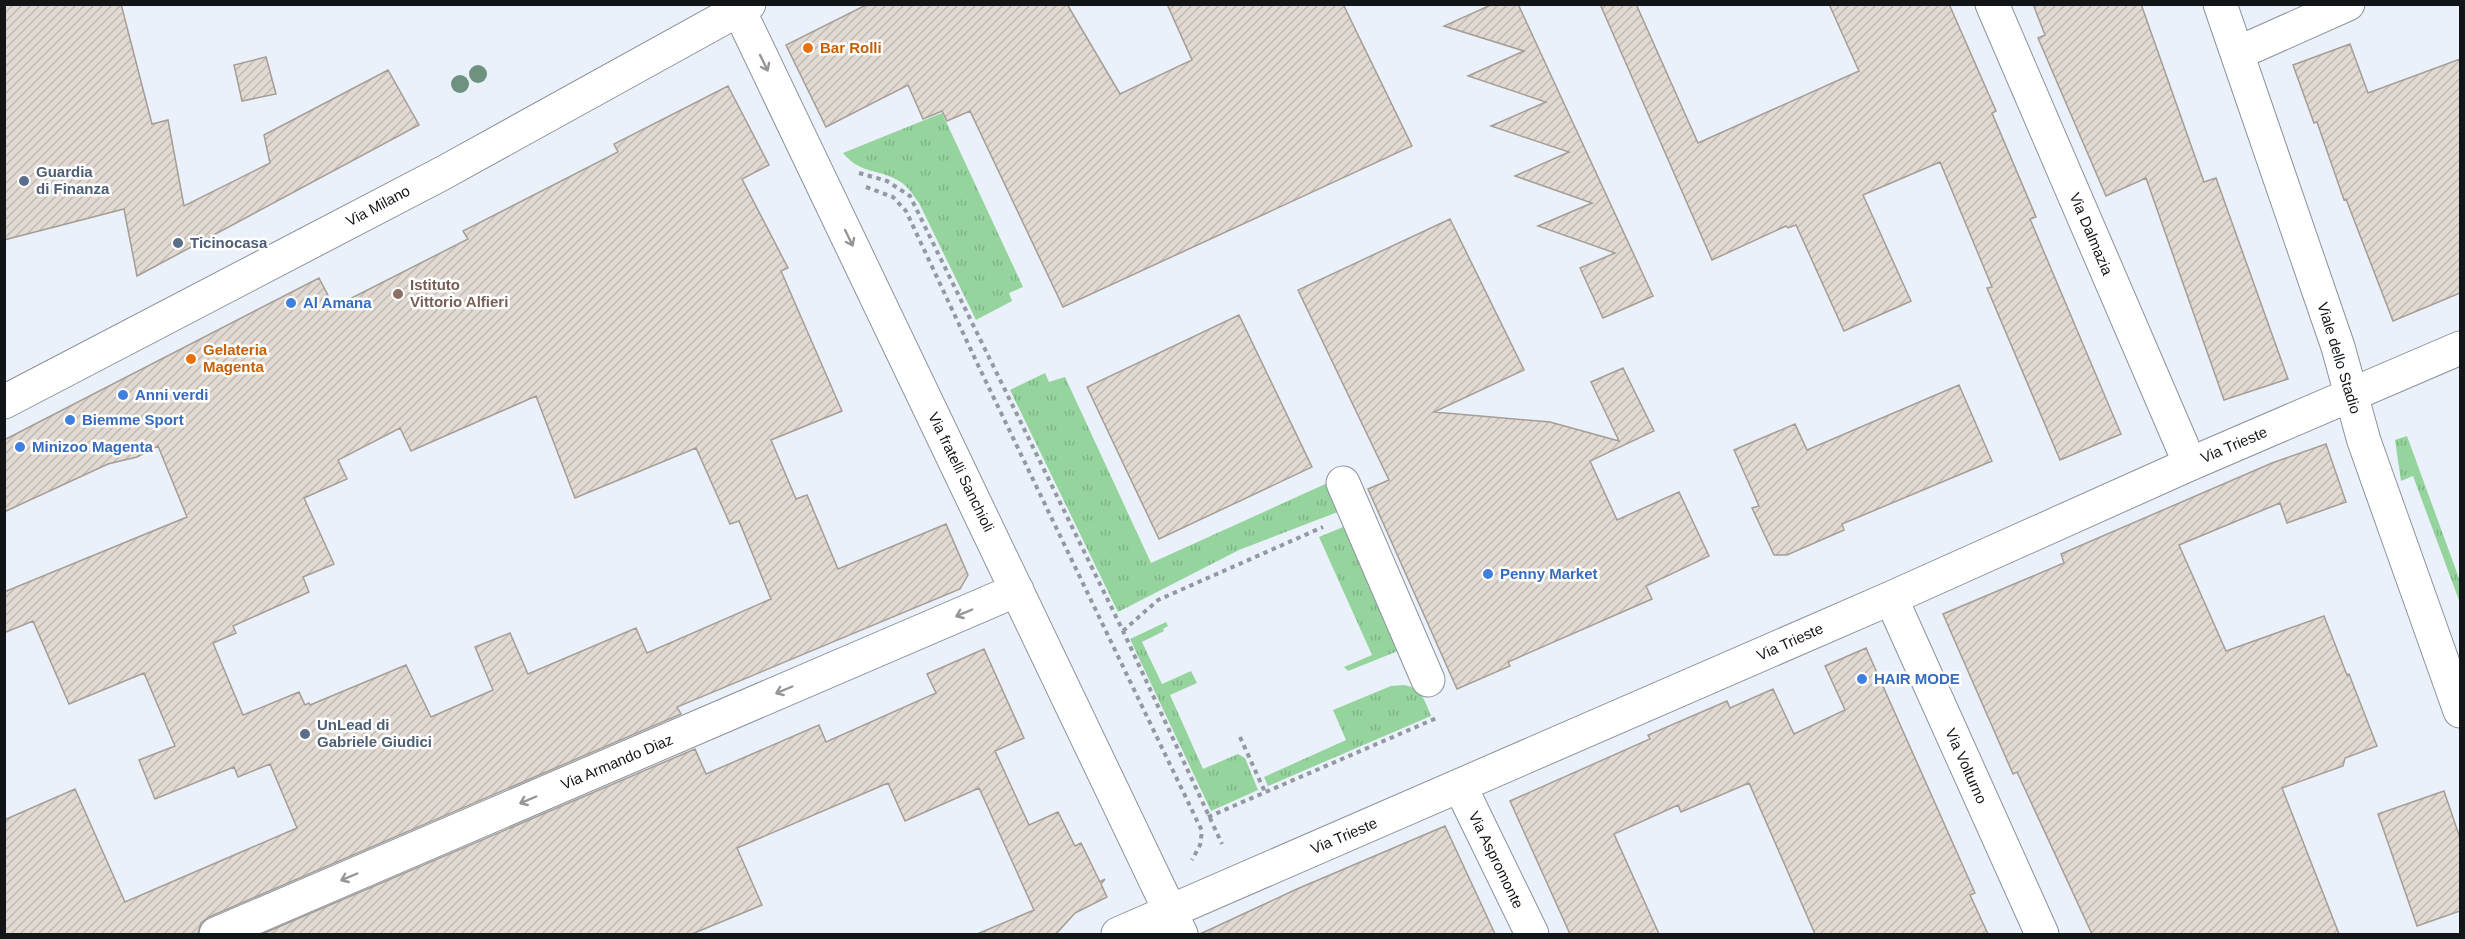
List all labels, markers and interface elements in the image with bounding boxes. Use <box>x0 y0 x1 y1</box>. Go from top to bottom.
place label: Bar Rolli <box>820 39 882 56</box>
marker: Bar Rolli <box>801 41 815 55</box>
one-way arrow <box>758 53 770 71</box>
place label: Guardia di Finanza <box>36 163 110 197</box>
marker: Guardia di Finanza <box>17 174 31 188</box>
street label: Via Milano <box>343 182 413 229</box>
street label: Via Dalmazia <box>2066 190 2117 278</box>
one-way arrow <box>843 229 855 247</box>
place label: Ticinocasa <box>190 234 268 251</box>
marker: Ticinocasa <box>171 236 185 250</box>
place label: Istituto Vittorio Alfieri <box>410 276 508 310</box>
marker: Istituto Vittorio Alfieri <box>391 287 405 301</box>
place label: Al Amana <box>303 294 372 311</box>
marker: Al Amana <box>284 296 298 310</box>
street label: Viale dello Stadio <box>2314 300 2365 416</box>
place label: Gelateria Magenta <box>203 341 268 375</box>
marker: Gelateria Magenta <box>184 352 198 366</box>
place label: Anni verdi <box>135 386 208 403</box>
marker: Anni verdi <box>116 388 130 402</box>
street label: Via fratelli Sanchioli <box>925 409 998 534</box>
place label: Biemme Sport <box>82 411 184 428</box>
marker: Biemme Sport <box>63 413 77 427</box>
street label: Via Trieste <box>2198 423 2270 466</box>
place label: Minizoo Magenta <box>32 438 153 455</box>
marker: Minizoo Magenta <box>13 440 27 454</box>
place label: Penny Market <box>1500 565 1598 582</box>
marker: Penny Market <box>1481 567 1495 581</box>
one-way arrow <box>955 608 973 619</box>
street label: Via Trieste <box>1754 619 1825 664</box>
place label: HAIR MODE <box>1874 670 1960 687</box>
marker: HAIR MODE <box>1855 672 1869 686</box>
one-way arrow <box>776 685 794 696</box>
place label: UnLead di Gabriele Giudici <box>317 716 432 750</box>
street label: Via Volturno <box>1942 726 1991 806</box>
marker: UnLead di Gabriele Giudici <box>298 727 312 741</box>
street label: Via Armando Diaz <box>558 730 675 793</box>
one-way arrow <box>520 795 538 806</box>
street label: Via Aspromonte <box>1466 809 1527 911</box>
street label: Via Trieste <box>1308 814 1380 857</box>
one-way arrow <box>340 872 359 883</box>

